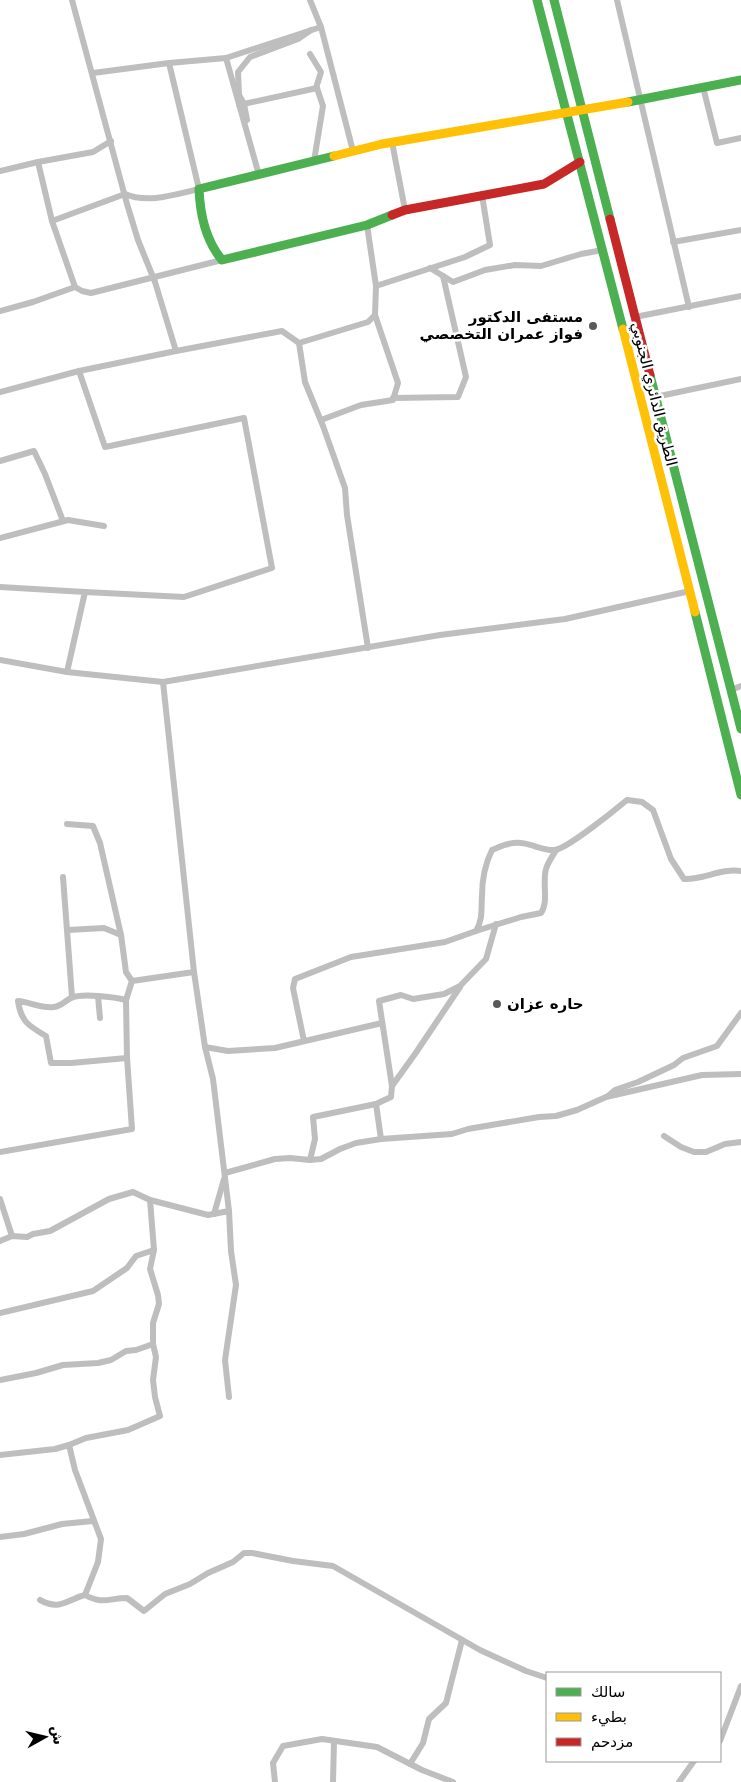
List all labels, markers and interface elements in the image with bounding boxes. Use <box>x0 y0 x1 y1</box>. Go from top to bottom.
place label: مستفى الدكتور فواز عمران التخصصي <box>420 308 583 343</box>
marker: مستفى الدكتور فواز عمران التخصصي <box>587 320 599 332</box>
street label: الطريق الدائري الجنوبي <box>626 320 681 468</box>
place label: حاره عزان <box>507 995 584 1013</box>
marker: حاره عزان <box>491 998 503 1010</box>
legend <box>546 1672 721 1762</box>
text: سالك <box>591 1683 625 1701</box>
text: بطيء <box>591 1708 627 1727</box>
north arrow <box>20 1712 70 1762</box>
text: ش <box>49 1725 67 1746</box>
text: مزدحم <box>591 1733 633 1751</box>

